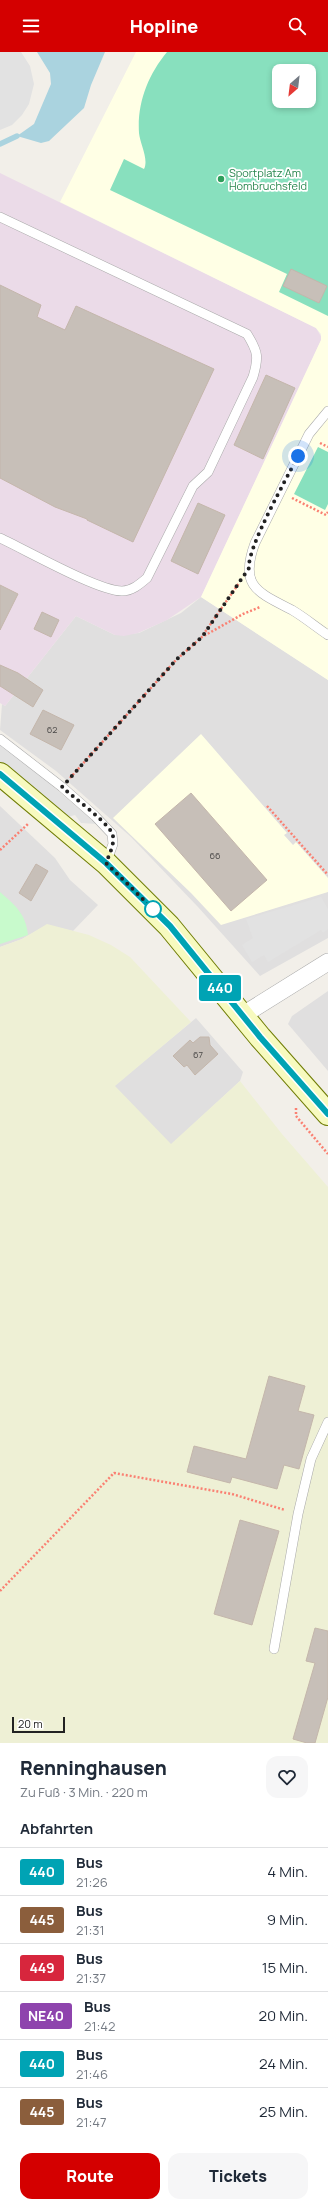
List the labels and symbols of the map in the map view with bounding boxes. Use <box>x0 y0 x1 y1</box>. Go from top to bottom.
north arrow <box>272 64 316 108</box>
place label: Sportplatz Am Hombruchsfeld <box>229 165 307 193</box>
marker: Sportplatz Am Hombruchsfeld <box>216 174 226 184</box>
your location <box>288 446 308 466</box>
house number: 62 <box>47 723 57 736</box>
house number: 66 <box>209 849 221 862</box>
unlabelled marker <box>144 900 162 918</box>
line badge: 440 <box>197 975 243 1001</box>
house number: 67 <box>193 1048 204 1061</box>
scale bar <box>12 1715 65 1734</box>

